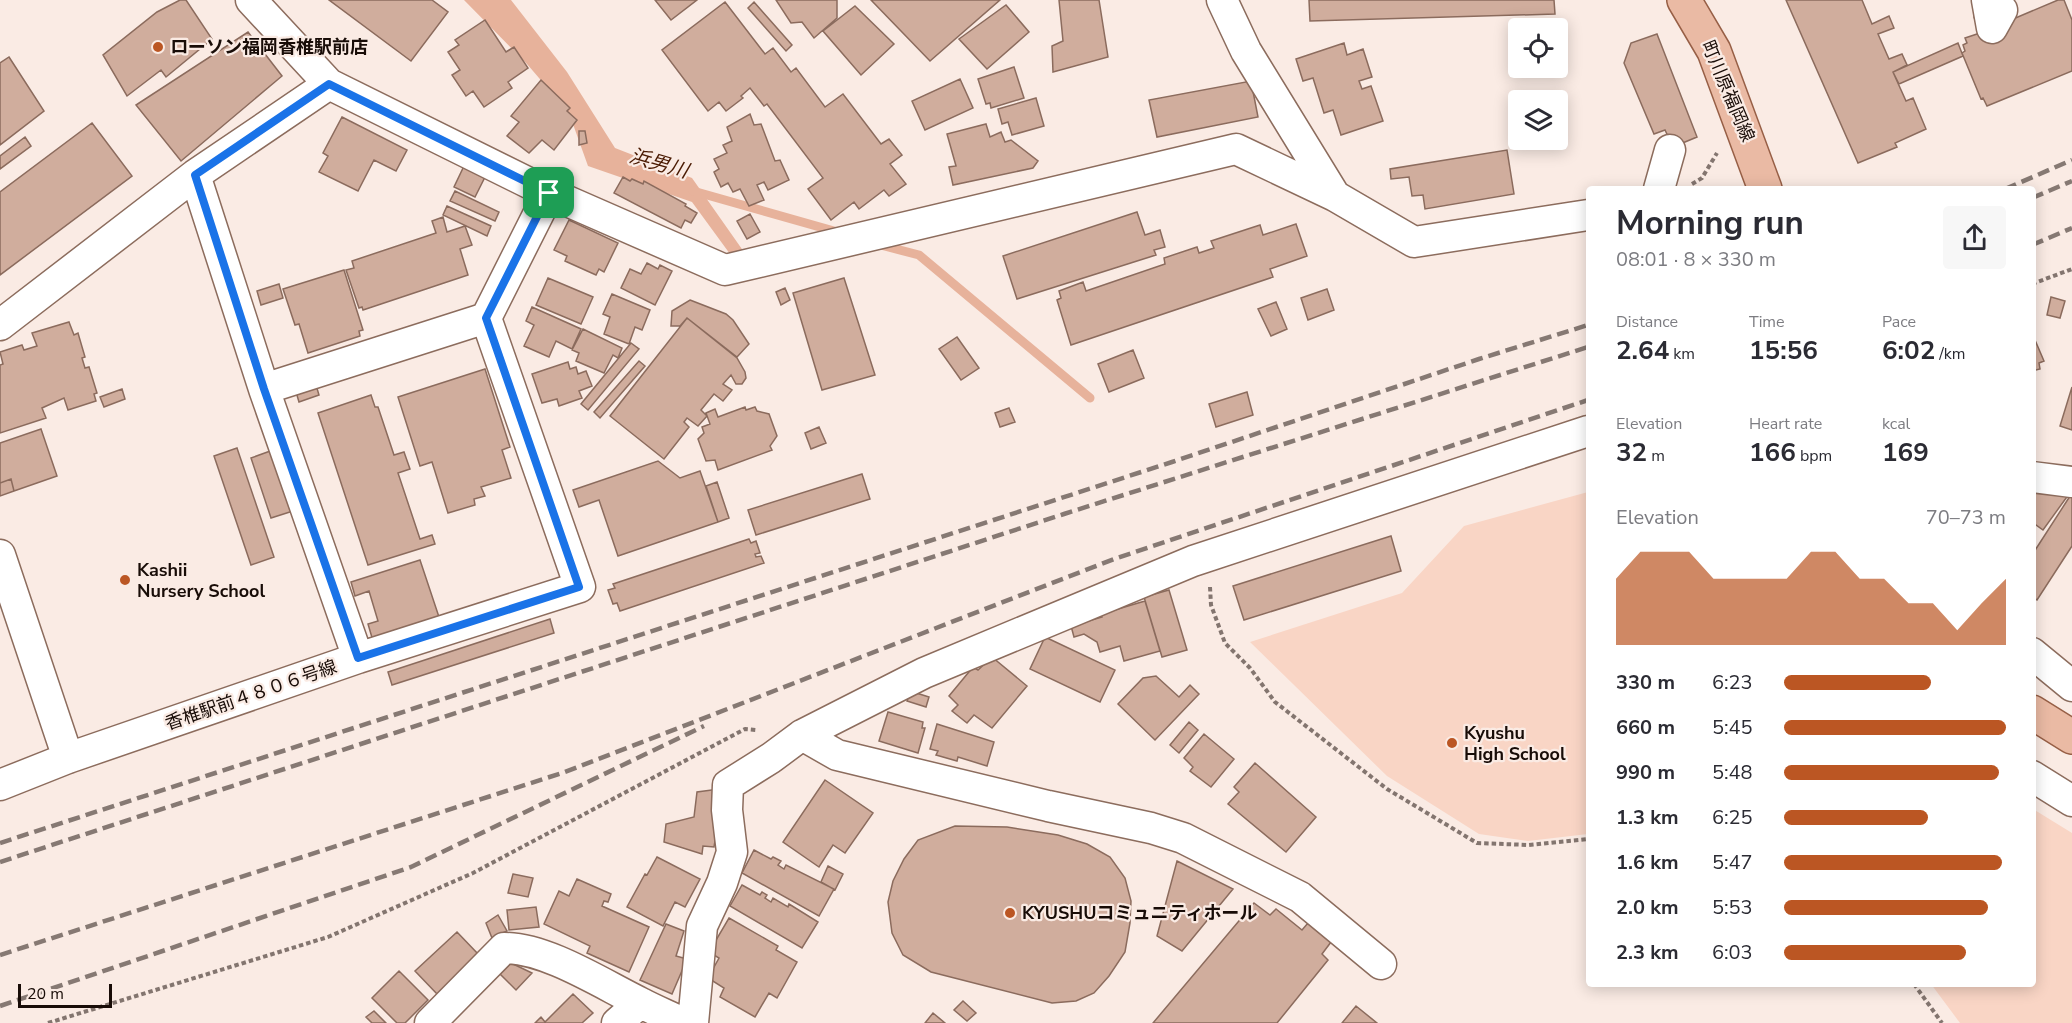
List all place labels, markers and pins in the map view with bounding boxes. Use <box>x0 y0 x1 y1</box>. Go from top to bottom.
place label: ローソン福岡香椎駅前店 <box>170 35 368 59</box>
marker: ローソン福岡香椎駅前店 <box>151 40 165 54</box>
pin <box>523 167 574 218</box>
place label: Kashii Nursery School <box>137 558 265 603</box>
marker: Kashii Nursery School <box>118 573 132 587</box>
place label: Kyushu High School <box>1464 721 1566 766</box>
marker: Kyushu High School <box>1445 736 1459 750</box>
place label: KYUSHUコミュニティホール <box>1022 901 1257 925</box>
marker: KYUSHUコミュニティホール <box>1003 906 1017 920</box>

